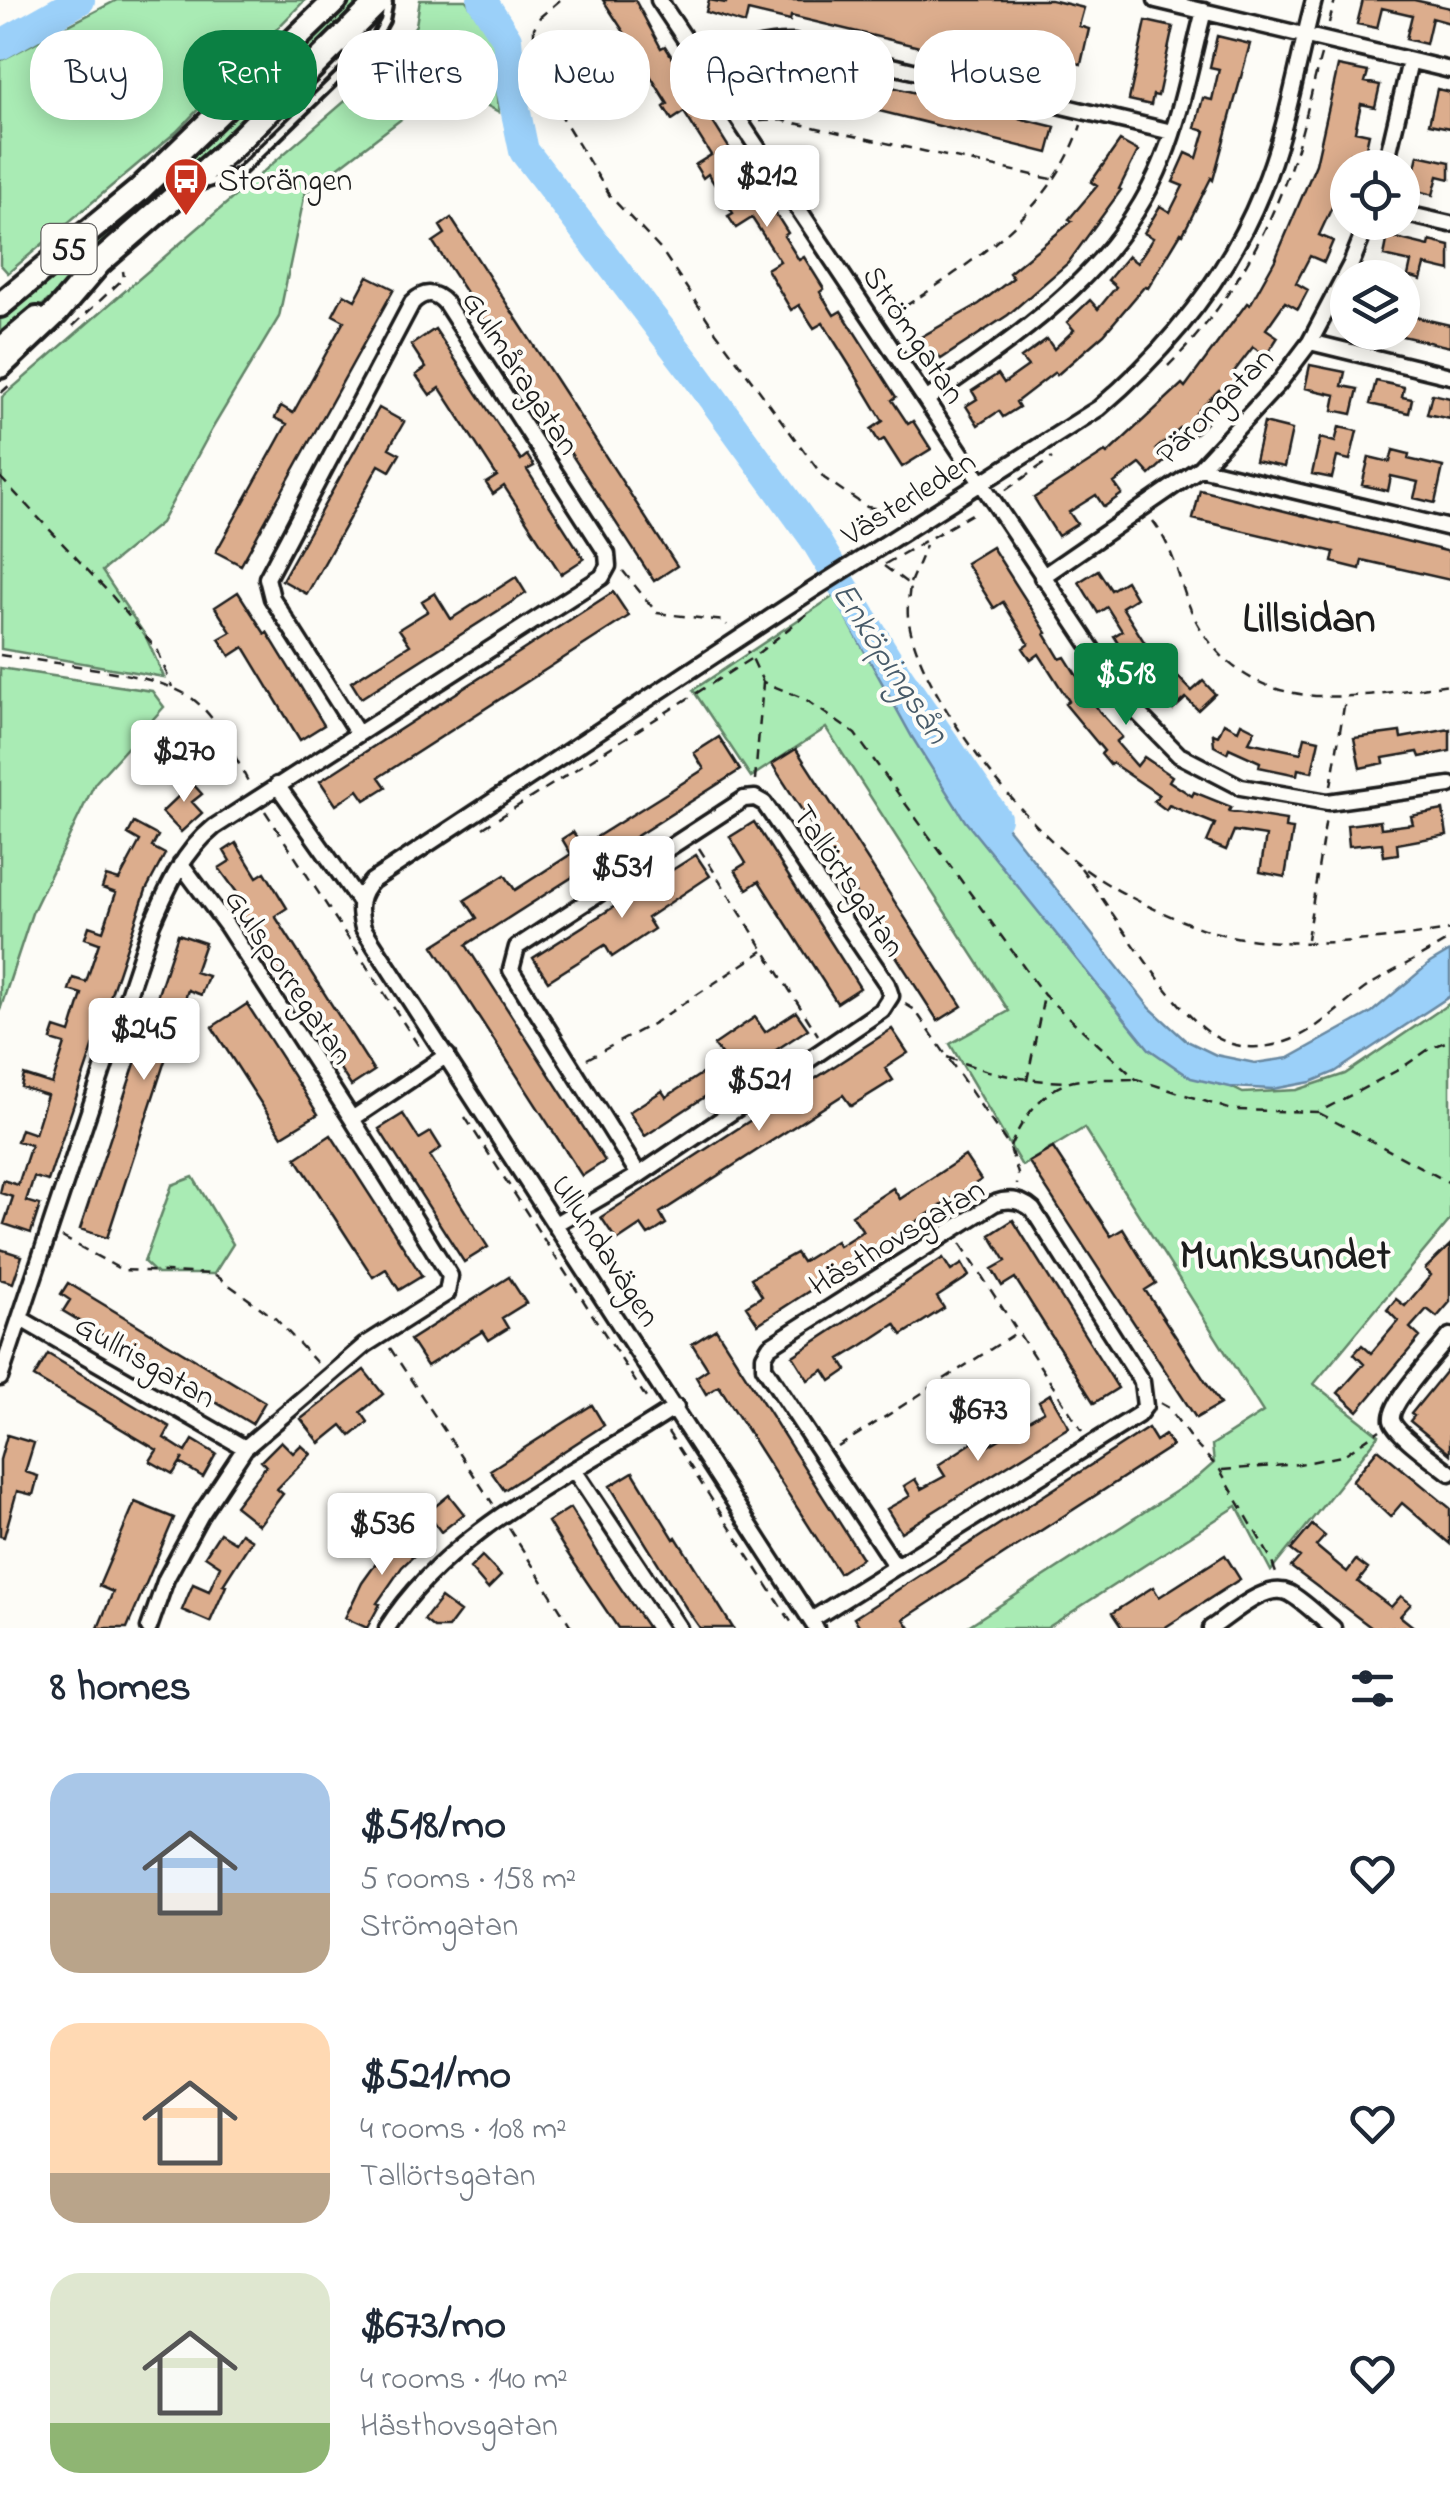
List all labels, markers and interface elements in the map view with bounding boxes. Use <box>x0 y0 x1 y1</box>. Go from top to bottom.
chip: Buy <box>30 30 163 120</box>
chip: Rent <box>183 30 317 120</box>
chip: Filters <box>337 30 498 120</box>
chip: New <box>518 30 650 120</box>
chip: Apartment <box>670 30 894 120</box>
chip: House <box>914 30 1076 120</box>
pin: $212 <box>708 145 826 230</box>
map controls <box>1330 150 1420 350</box>
button: locate <box>1330 150 1420 240</box>
text: $212 <box>736 154 798 201</box>
bus stop icon: Storängen <box>163 156 209 217</box>
place label: Storängen <box>218 159 352 206</box>
road number: 55 <box>42 224 96 274</box>
street label: Strömgatan <box>848 257 976 415</box>
button: layers <box>1330 260 1420 350</box>
street label: Gulmåragatan <box>448 282 590 466</box>
street label: Pärongatan <box>1147 338 1286 477</box>
street label: Västerleden <box>833 440 986 560</box>
water label: Enköpingsån <box>817 573 962 757</box>
district label: Lillsidan <box>1242 590 1376 651</box>
pin: $518 <box>1067 643 1185 728</box>
text: $518 <box>1096 652 1156 699</box>
pin: $270 <box>125 720 243 805</box>
text: $270 <box>153 729 215 776</box>
street label: Tallörtsgatan <box>779 796 916 968</box>
pin: $531 <box>563 836 681 921</box>
text: $531 <box>591 845 653 892</box>
street label: Gulsporregatan <box>211 880 364 1076</box>
pin: $245 <box>85 998 203 1083</box>
text: $245 <box>111 1007 177 1054</box>
pin: $521 <box>700 1049 818 1134</box>
text: $521 <box>727 1058 791 1105</box>
street label: Ullundavägen <box>537 1166 671 1337</box>
street label: Hästhovsgatan <box>801 1168 995 1310</box>
district label: Munksundet <box>1179 1227 1391 1288</box>
street label: Gullrisgatan <box>65 1304 224 1423</box>
pin: $673 <box>919 1379 1037 1464</box>
text: $673 <box>948 1388 1008 1435</box>
pin: $536 <box>323 1493 441 1578</box>
text: $536 <box>350 1502 414 1549</box>
text: 8 homes <box>50 1658 191 1719</box>
icon: filters <box>1345 1661 1400 1716</box>
text: $518/mo <box>360 1796 506 1857</box>
icon: home <box>130 1813 250 1933</box>
icon: heart <box>1345 1846 1400 1901</box>
text: 5 rooms · 158 m² <box>360 1857 576 1904</box>
text: Strömgatan <box>360 1904 518 1951</box>
text: $521/mo <box>360 2046 511 2107</box>
icon: home <box>130 2063 250 2183</box>
icon: heart <box>1345 2096 1400 2151</box>
text: 4 rooms · 108 m² <box>360 2107 567 2154</box>
text: Tallörtsgatan <box>360 2154 535 2201</box>
text: $673/mo <box>360 2296 506 2357</box>
icon: home <box>130 2313 250 2433</box>
icon: heart <box>1345 2346 1400 2401</box>
text: 4 rooms · 140 m² <box>360 2357 568 2404</box>
text: Hästhovsgatan <box>360 2404 558 2451</box>

